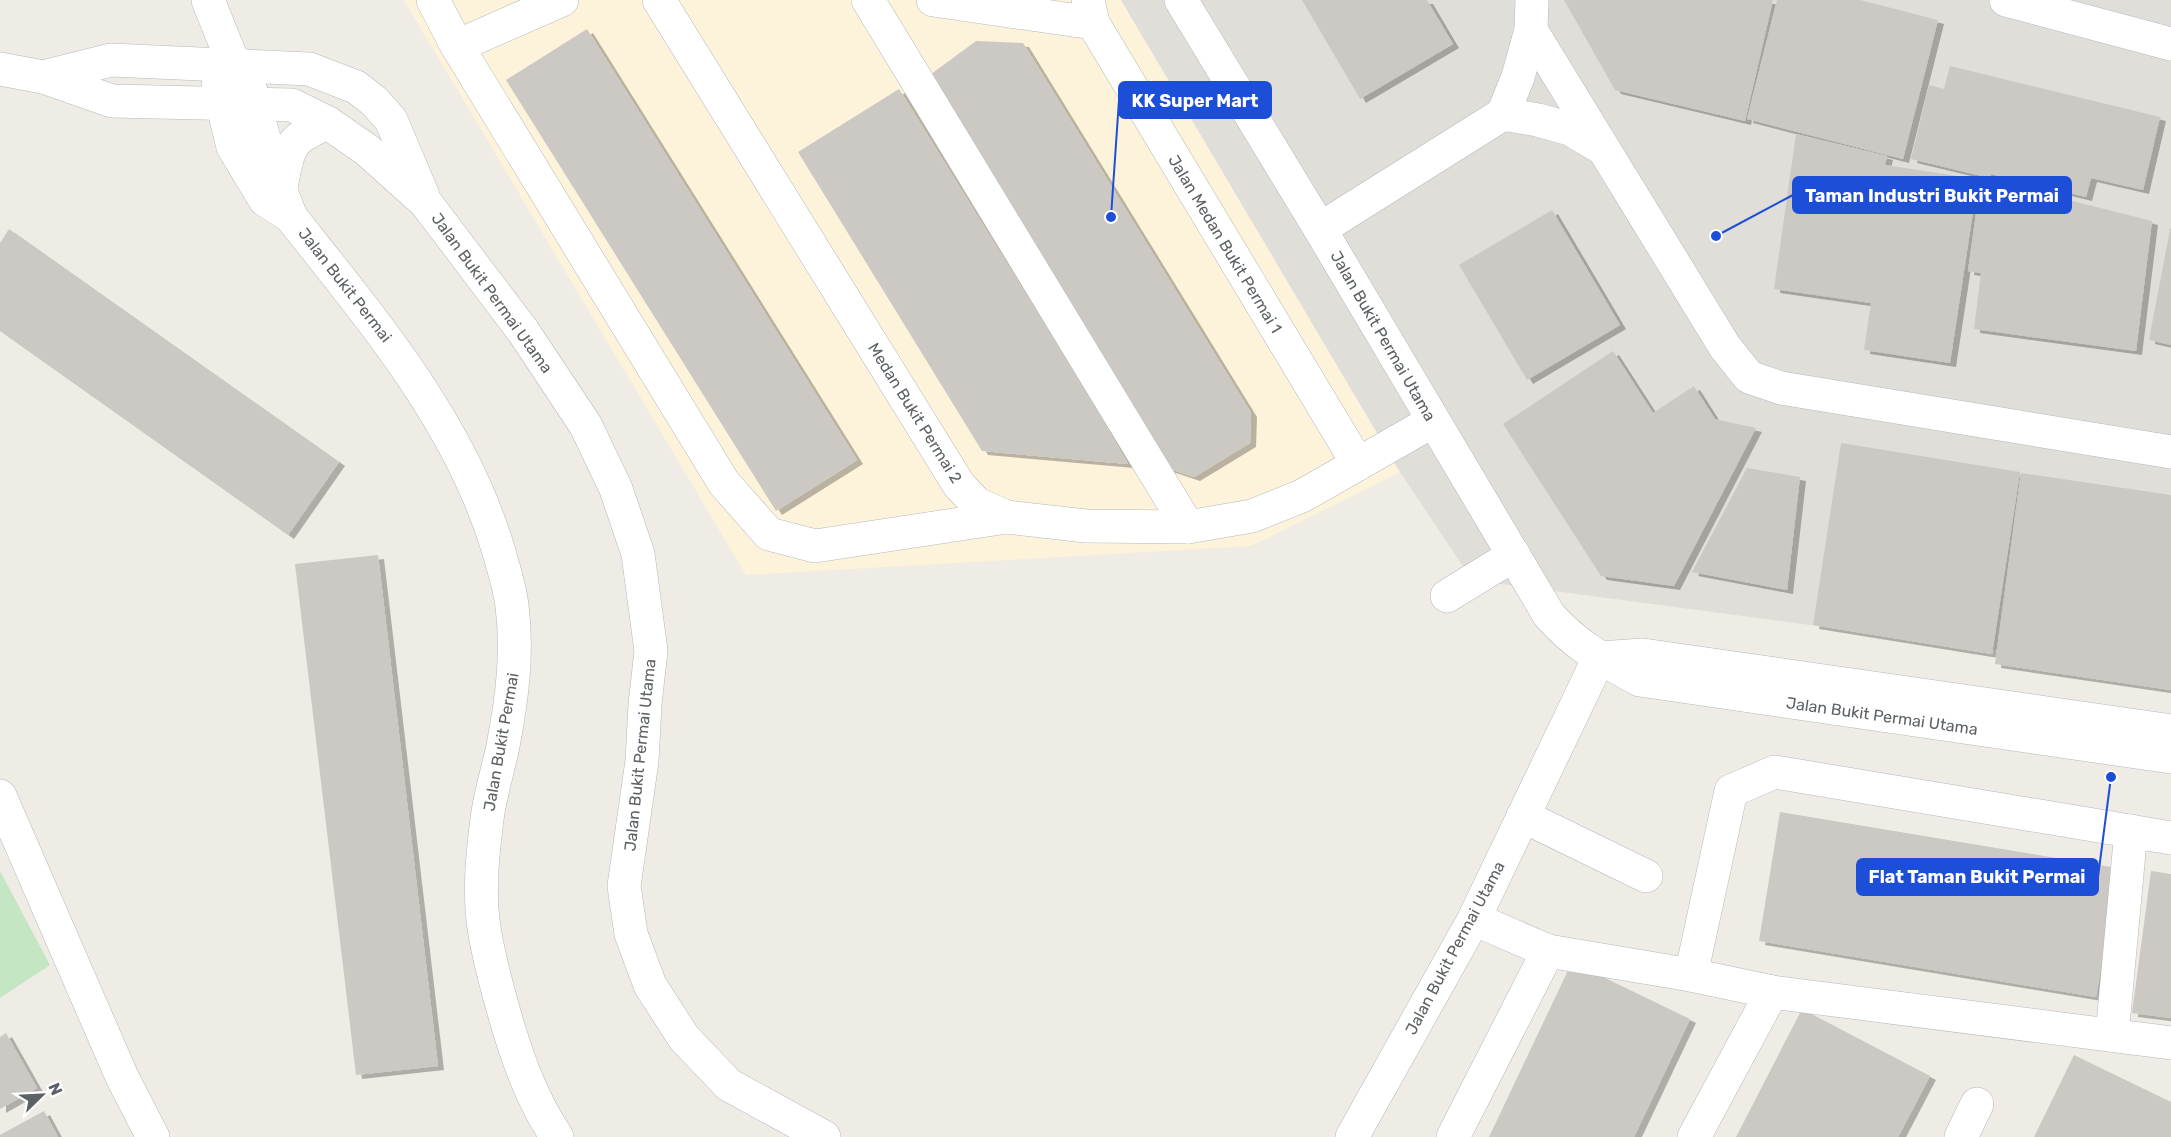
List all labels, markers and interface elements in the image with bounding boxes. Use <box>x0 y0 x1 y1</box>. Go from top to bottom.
callout: KK Super Mart <box>1119 82 1271 118</box>
text: KK Super Mart <box>1132 90 1258 112</box>
street label: Jalan Medan Bukit Permai 1 <box>1164 152 1286 336</box>
callout: Taman Industri Bukit Permai <box>1793 177 2071 213</box>
text: Taman Industri Bukit Permai <box>1805 185 2059 207</box>
street label: Jalan Bukit Permai Utama <box>428 209 556 377</box>
street label: Jalan Bukit Permai <box>294 224 396 346</box>
street label: Jalan Bukit Permai Utama <box>1326 248 1440 424</box>
street label: Medan Bukit Permai 2 <box>864 339 966 487</box>
street label: Jalan Bukit Permai Utama <box>620 658 660 852</box>
street label: Jalan Bukit Permai <box>479 671 523 813</box>
street label: Jalan Bukit Permai Utama <box>1785 693 1979 739</box>
street label: Jalan Bukit Permai Utama <box>1401 858 1509 1038</box>
callout: Flat Taman Bukit Permai <box>1857 859 2098 895</box>
text: Flat Taman Bukit Permai <box>1869 866 2085 888</box>
north arrow <box>12 1065 72 1125</box>
text: N <box>44 1080 66 1098</box>

